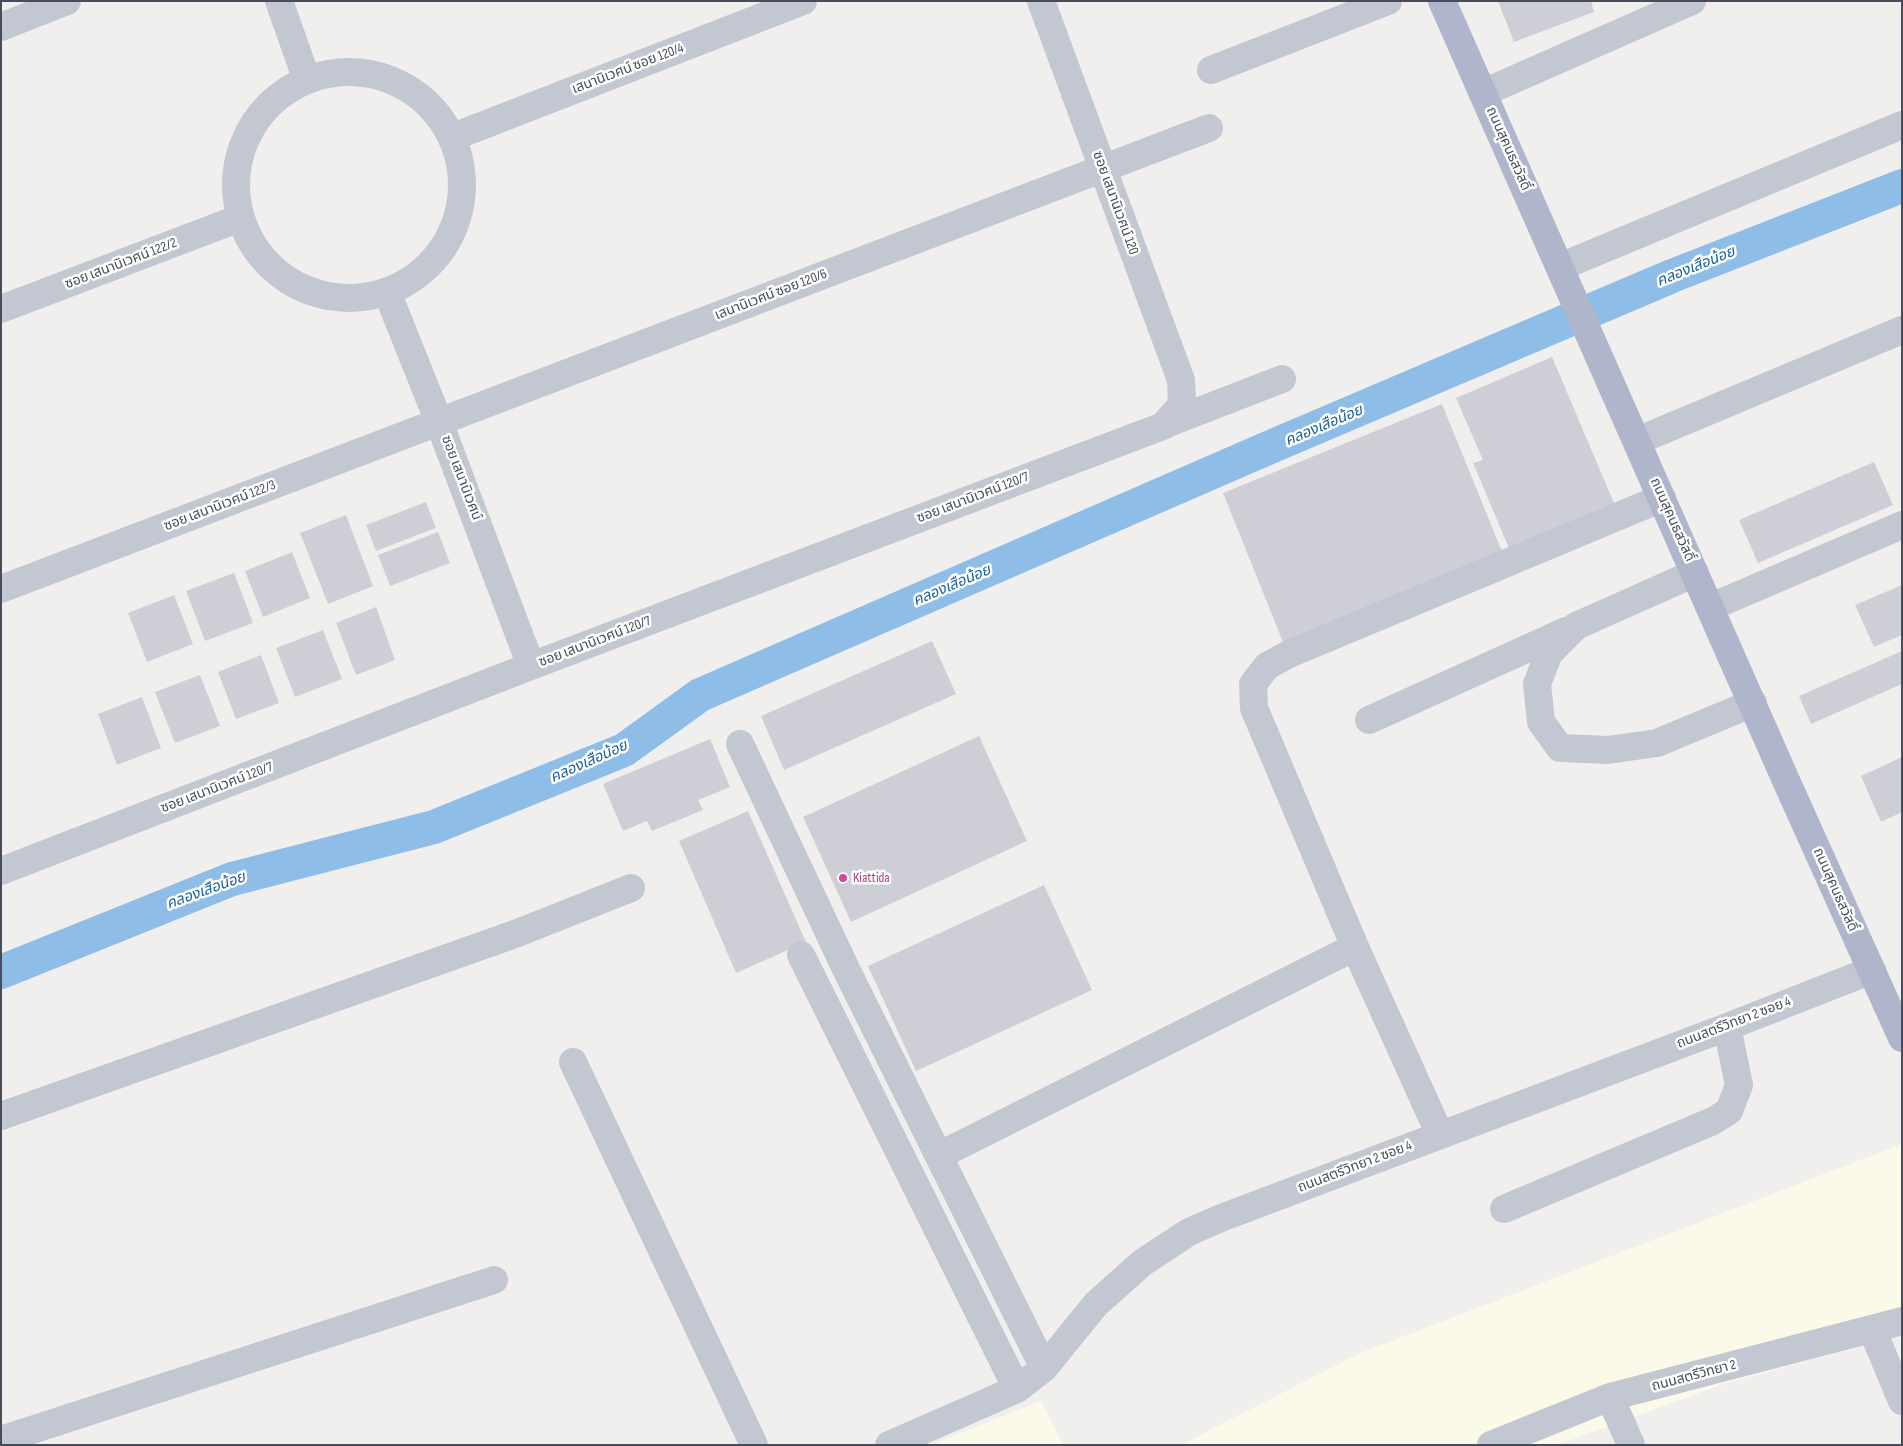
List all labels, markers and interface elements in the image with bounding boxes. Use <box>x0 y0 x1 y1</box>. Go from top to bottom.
street label: เสนานิเวศน์ ซอย 120/4 <box>570 40 686 98</box>
street label: ถนนสุคนธสวัสดิ์ <box>1482 105 1534 193</box>
street label: ซอย เสนานิเวศน์ 120 <box>1089 149 1141 257</box>
street label: ซอย เสนานิเวศน์ 122/2 <box>63 235 179 293</box>
water label: คลองเสือน้อย <box>1654 243 1738 291</box>
street label: เสนานิเวศน์ ซอย 120/6 <box>712 266 830 324</box>
water label: คลองเสือน้อย <box>1282 402 1366 450</box>
street label: ซอย เสนานิเวศน์ <box>437 433 485 523</box>
street label: ซอย เสนานิเวศน์ 120/7 <box>914 469 1032 527</box>
street label: ถนนสุคนธสวัสดิ์ <box>1646 476 1698 564</box>
street label: ซอย เสนานิเวศน์ 122/3 <box>162 477 278 535</box>
water label: คลองเสือน้อย <box>910 562 994 610</box>
street label: ซอย เสนานิเวศน์ 120/7 <box>536 613 654 671</box>
water label: คลองเสือน้อย <box>548 737 630 787</box>
street label: ซอย เสนานิเวศน์ 120/7 <box>158 759 276 817</box>
street label: ถนนสุคนธสวัสดิ์ <box>1809 846 1861 934</box>
water label: คลองเสือน้อย <box>164 868 248 914</box>
place label: Kiattida <box>853 870 890 886</box>
marker: Kiattida <box>837 872 849 884</box>
street label: ถนนสตรีวิทยา 2 ซอย 4 <box>1674 993 1794 1053</box>
street label: ถนนสตรีวิทยา 2 ซอย 4 <box>1295 1137 1415 1197</box>
street label: ถนนสตรีวิทยา 2 <box>1650 1357 1738 1395</box>

